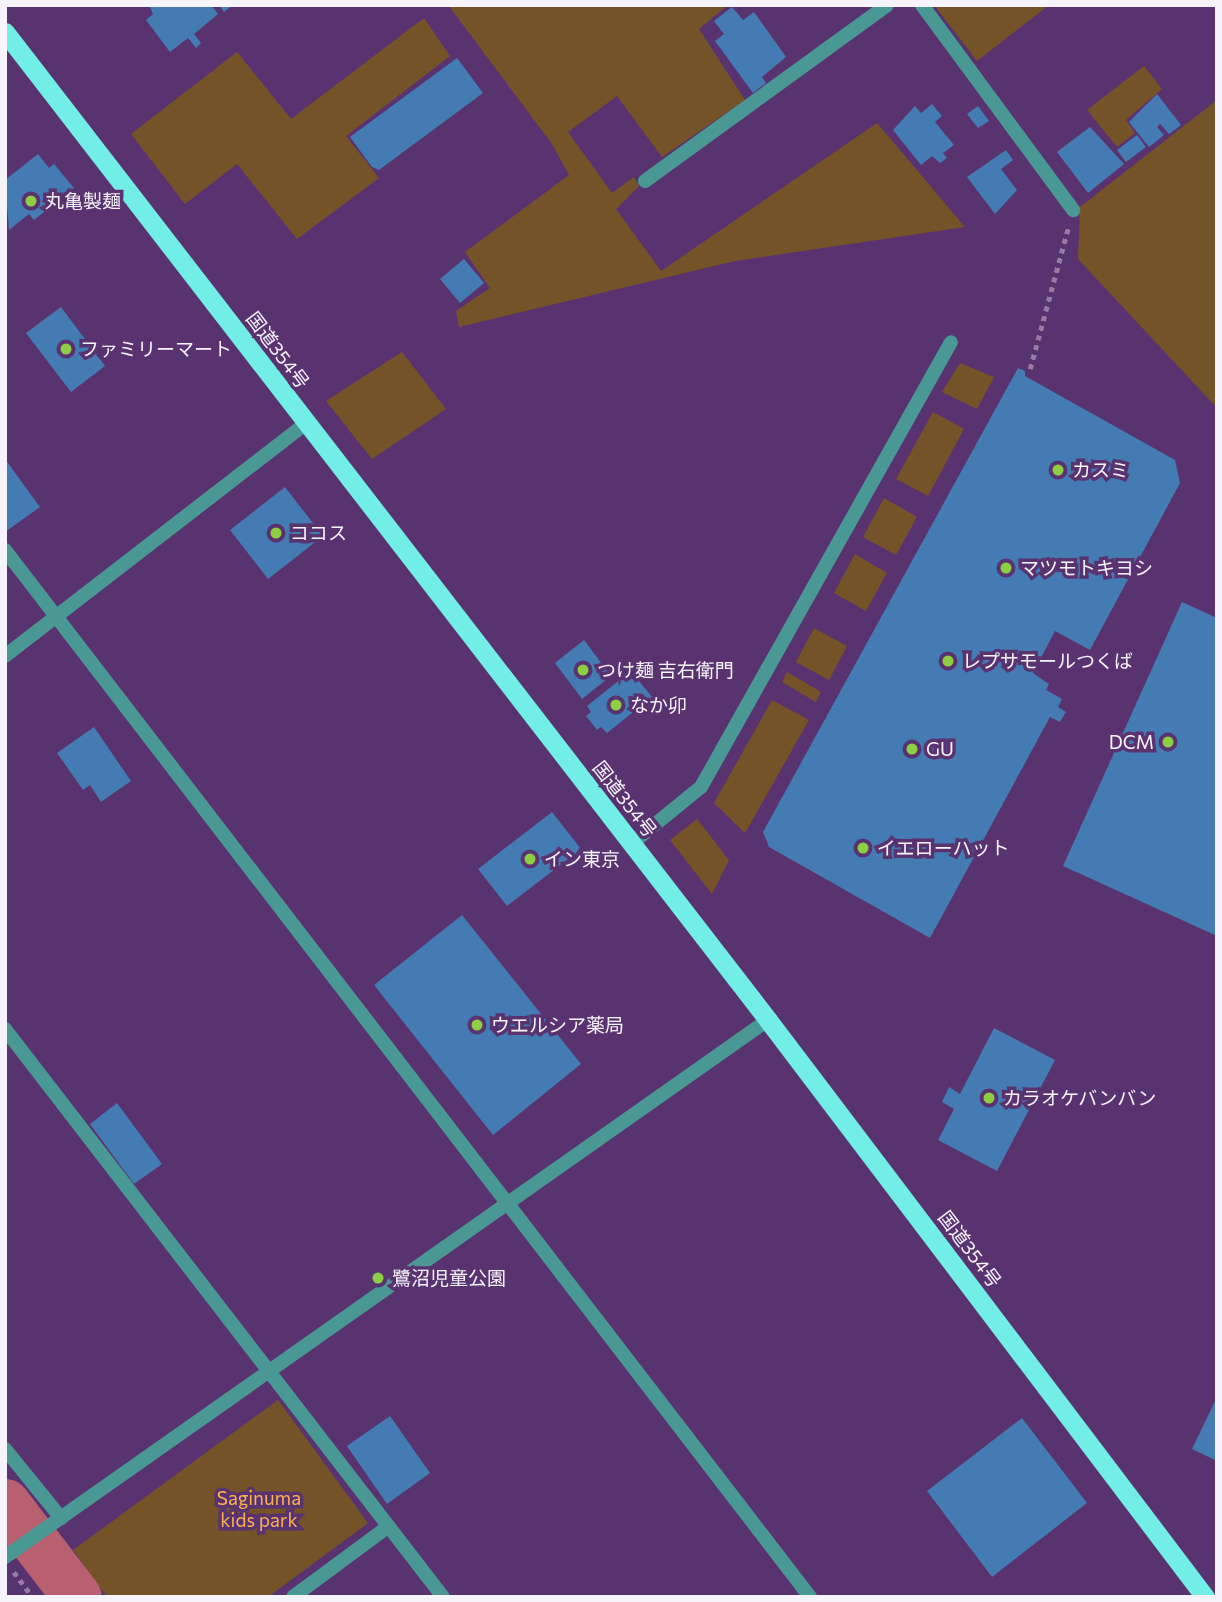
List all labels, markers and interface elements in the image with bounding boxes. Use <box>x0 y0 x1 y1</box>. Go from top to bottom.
place label: 丸亀製麺 <box>45 190 121 212</box>
marker: 丸亀製麺 <box>23 193 39 209</box>
street label: 国道354号 <box>242 307 314 393</box>
place label: ファミリーマート <box>80 338 232 360</box>
marker: ファミリーマート <box>58 341 74 357</box>
place label: カスミ <box>1072 459 1129 481</box>
marker: カスミ <box>1050 462 1066 478</box>
place label: ココス <box>290 522 347 544</box>
marker: ココス <box>268 525 284 541</box>
place label: マツモトキヨシ <box>1020 557 1153 579</box>
marker: マツモトキヨシ <box>998 560 1014 576</box>
place label: レプサモールつくば <box>962 650 1133 672</box>
marker: レプサモールつくば <box>940 653 956 669</box>
place label: つけ麺 吉右衛門 <box>597 659 734 681</box>
marker: つけ麺 吉右衛門 <box>575 662 591 678</box>
place label: なか卯 <box>630 694 687 716</box>
marker: なか卯 <box>608 697 624 713</box>
place label: DCM <box>1109 731 1154 753</box>
marker: DCM <box>1160 734 1176 750</box>
place label: GU <box>926 738 954 760</box>
marker: GU <box>904 741 920 757</box>
street label: 国道354号 <box>588 756 662 842</box>
place label: イエローハット <box>877 837 1010 859</box>
marker: イエローハット <box>855 840 871 856</box>
place label: イン東京 <box>544 848 620 870</box>
marker: イン東京 <box>522 851 538 867</box>
place label: ウエルシア薬局 <box>491 1014 624 1036</box>
marker: ウエルシア薬局 <box>469 1017 485 1033</box>
place label: カラオケバンバン <box>1003 1087 1155 1109</box>
marker: カラオケバンバン <box>981 1090 997 1106</box>
street label: 国道354号 <box>934 1206 1006 1292</box>
place label: 鷺沼児童公園 <box>392 1267 506 1289</box>
marker: 鷺沼児童公園 <box>370 1270 386 1286</box>
park label: Saginuma kids park <box>217 1487 301 1531</box>

